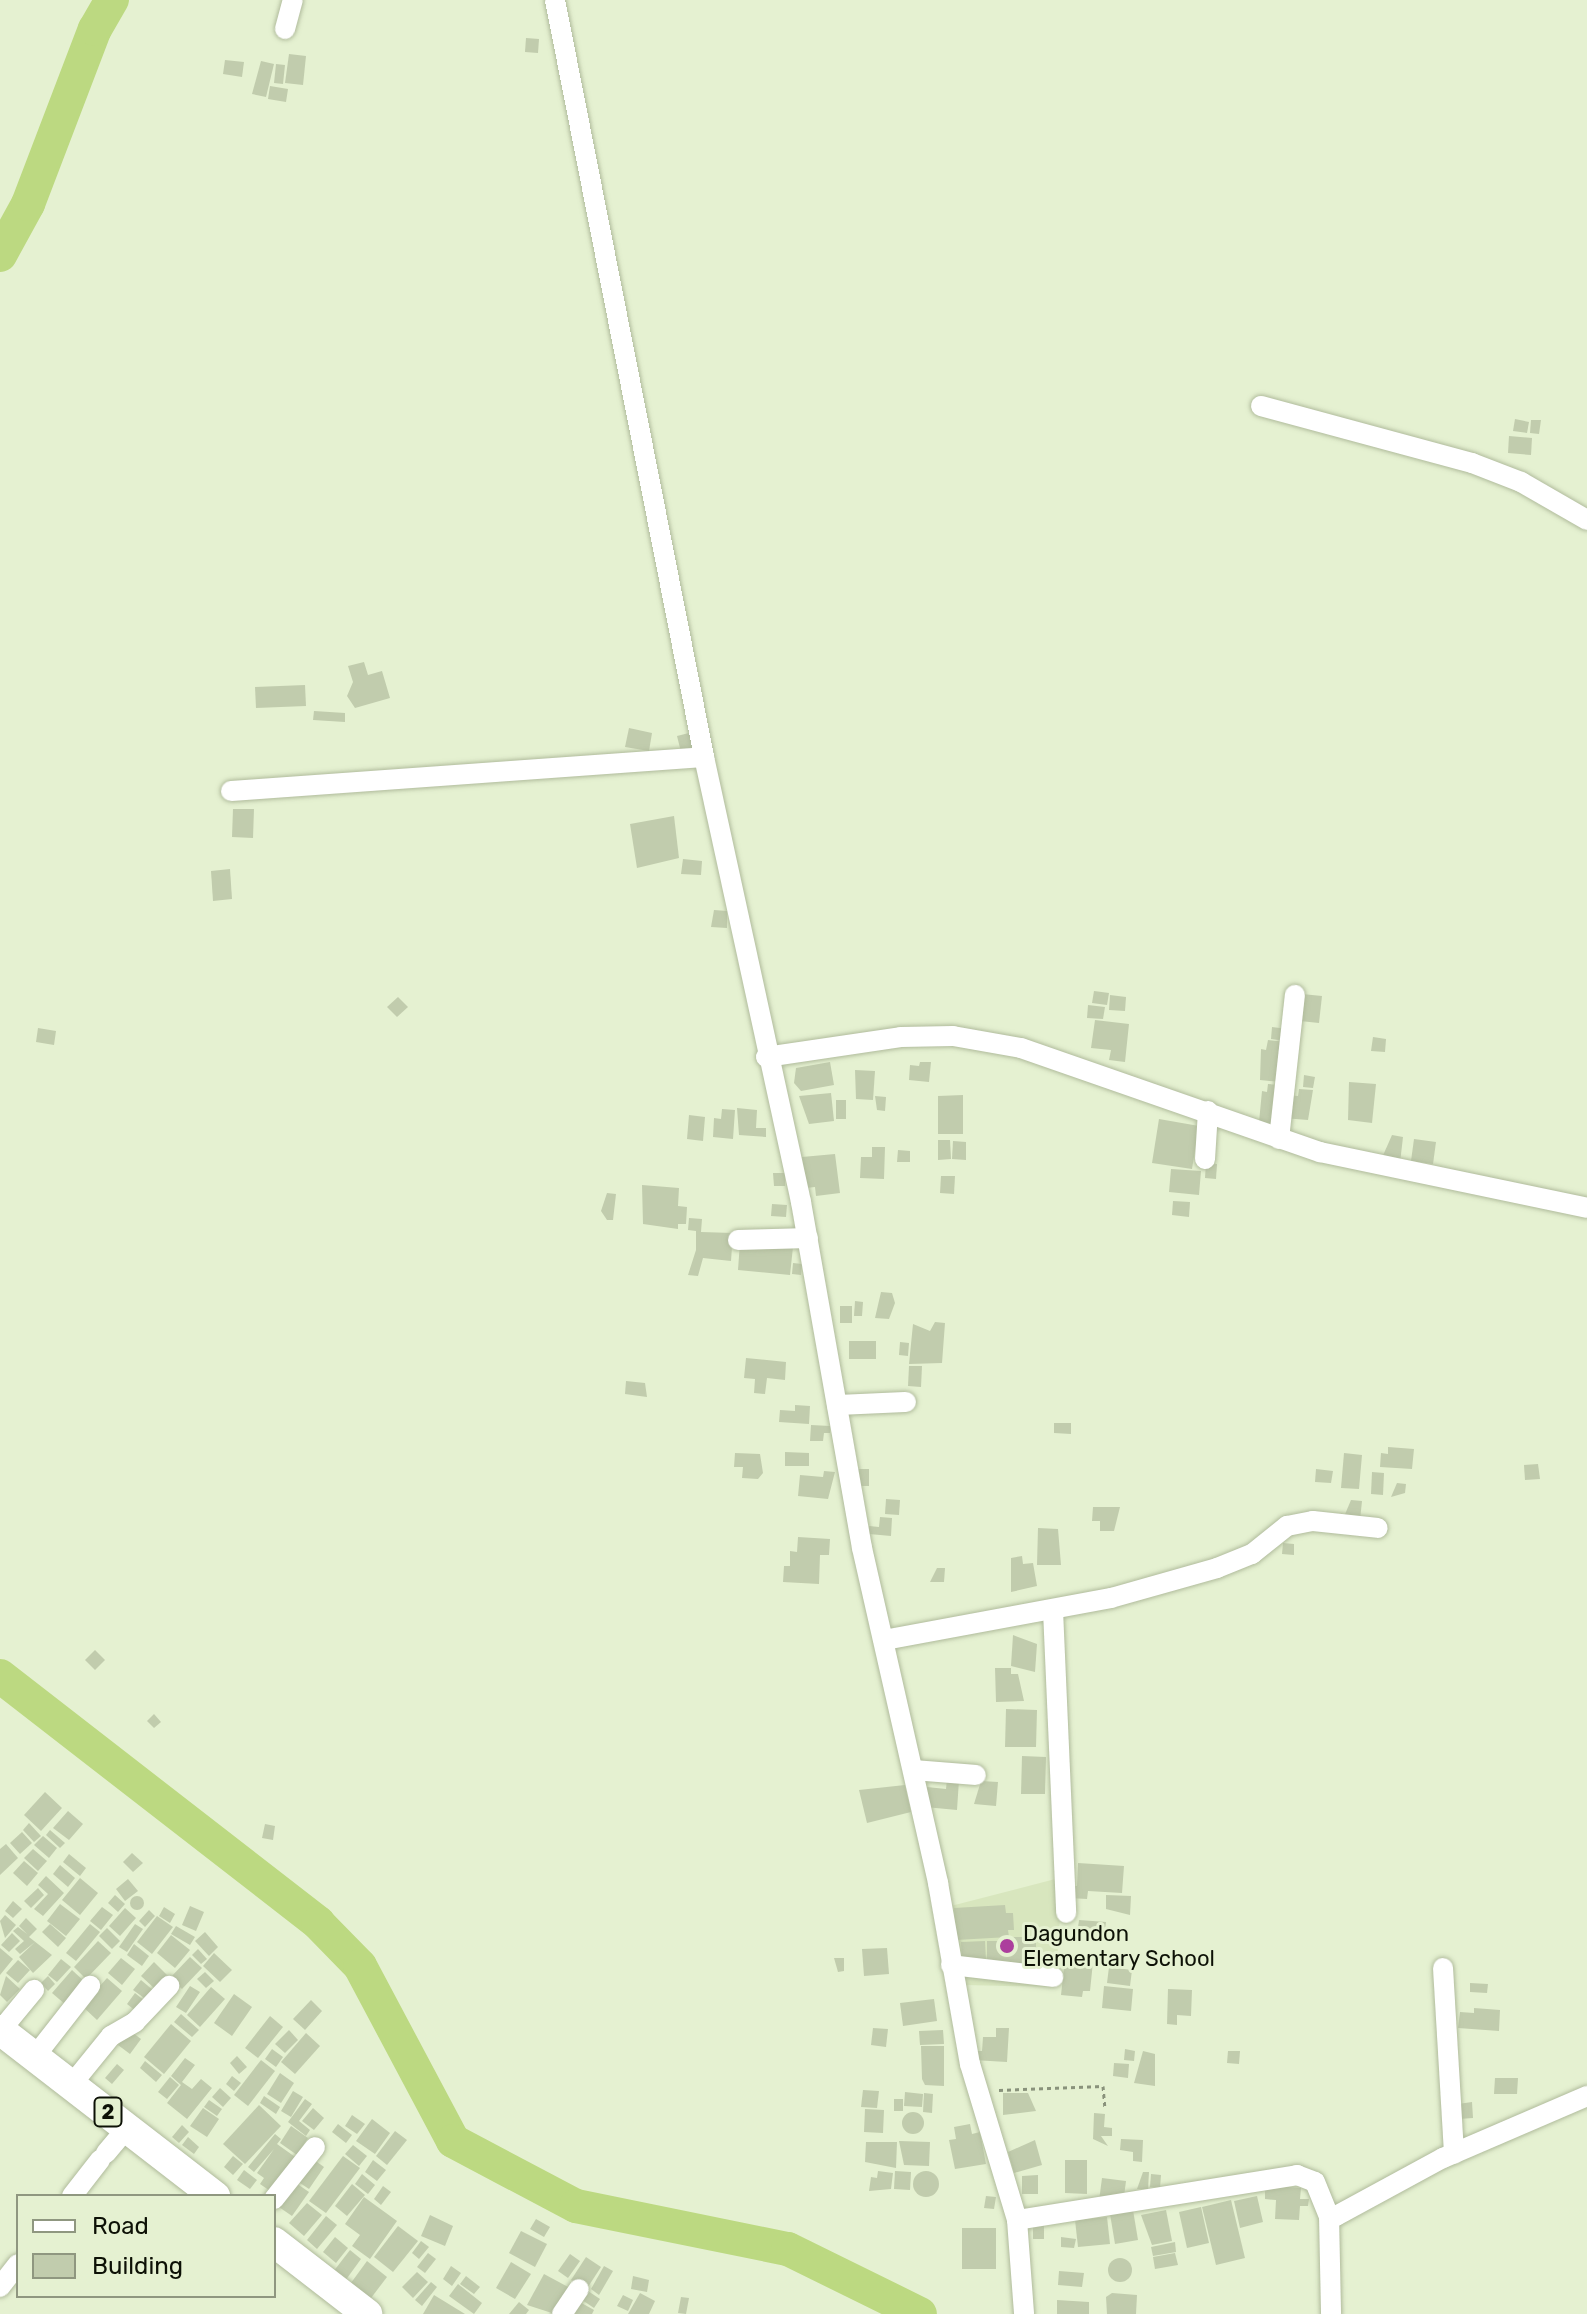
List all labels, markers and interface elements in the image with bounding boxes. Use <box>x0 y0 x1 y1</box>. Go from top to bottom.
place label: Dagundon Elementary School <box>1023 1920 1216 1972</box>
marker: Dagundon Elementary School <box>998 1937 1016 1955</box>
road number: 2 <box>92 2096 124 2128</box>
legend <box>16 2194 276 2298</box>
text: Road <box>92 2212 149 2240</box>
text: Building <box>92 2252 183 2280</box>

